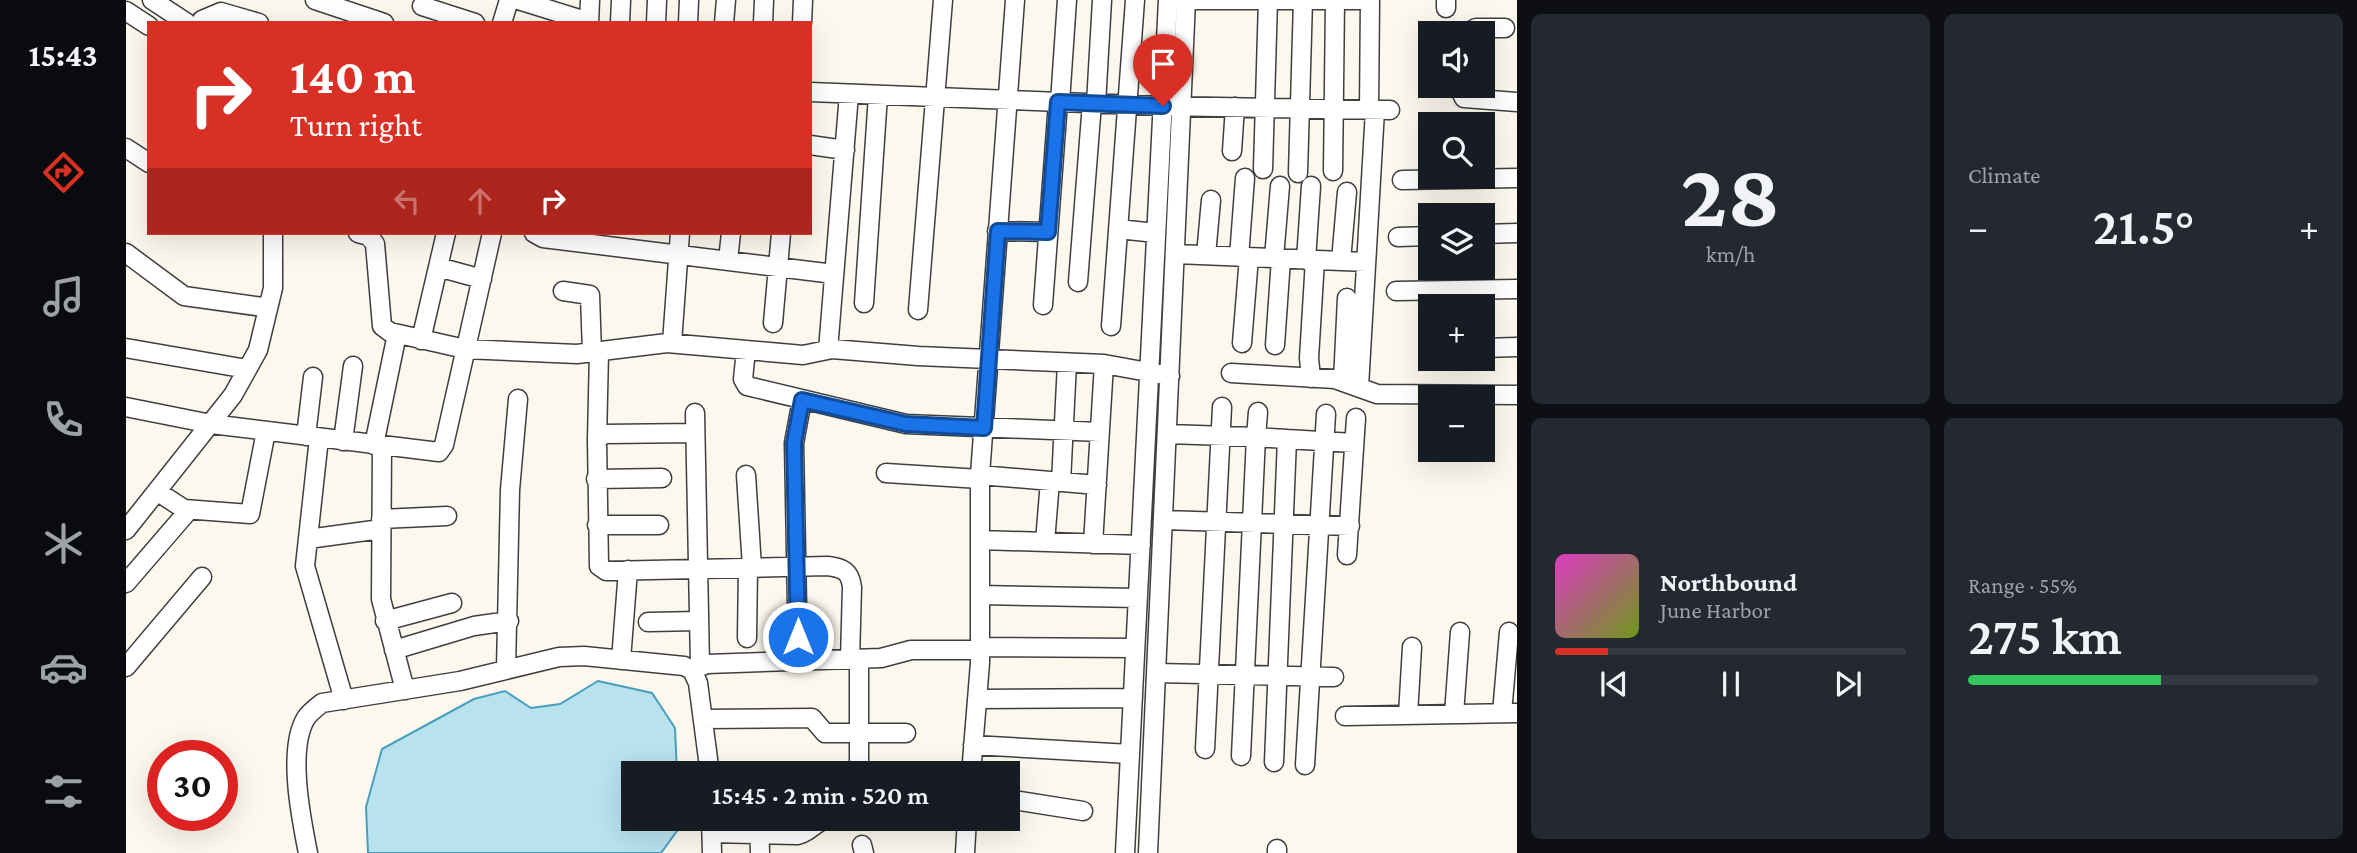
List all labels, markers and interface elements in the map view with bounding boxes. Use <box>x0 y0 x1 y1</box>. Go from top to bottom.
map controls <box>1418 21 1495 462</box>
button: sound <box>1418 21 1495 98</box>
pin <box>1133 34 1193 106</box>
text: 15:43 <box>28 37 98 73</box>
icon: arrive <box>1144 45 1182 83</box>
icon: right <box>175 49 266 140</box>
text: 140 m <box>290 49 415 104</box>
text: Turn right <box>290 107 422 143</box>
button: search <box>1418 112 1495 189</box>
text: 28 <box>1681 144 1780 246</box>
icon: directions <box>39 148 88 197</box>
text: Climate <box>1968 162 2040 188</box>
icon: left <box>388 182 426 220</box>
icon: ahead <box>461 182 499 220</box>
icon: right <box>534 182 572 220</box>
text: 21.5° <box>2093 197 2194 255</box>
button: layers <box>1418 203 1495 280</box>
text: − <box>1968 206 1988 248</box>
text: + <box>2299 206 2319 248</box>
text: km/h <box>1706 241 1755 267</box>
icon: music <box>39 272 88 321</box>
button: + <box>1418 294 1495 371</box>
button: − <box>1418 385 1495 462</box>
icon: phone <box>39 395 88 444</box>
icon: climate <box>39 519 88 568</box>
text: Northbound <box>1660 568 1797 597</box>
text: Range · 55% <box>1968 572 2077 598</box>
text: June Harbor <box>1660 597 1771 623</box>
position arrow <box>761 600 835 674</box>
text: 275 km <box>1968 607 2122 665</box>
icon: car <box>39 643 88 692</box>
icon: previous <box>1595 665 1633 703</box>
icon: pause <box>1712 665 1750 703</box>
icon: next <box>1829 665 1867 703</box>
speed limit sign: 30 <box>147 740 238 831</box>
icon: filters <box>39 767 88 816</box>
text: 15:45 · 2 min · 520 m <box>712 781 929 810</box>

